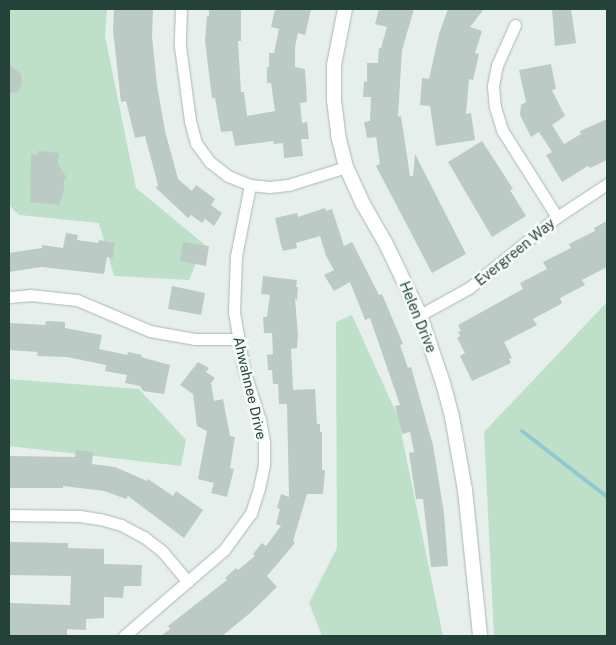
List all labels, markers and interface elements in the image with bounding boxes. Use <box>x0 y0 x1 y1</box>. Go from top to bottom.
street label: Evergreen Way <box>472 215 558 289</box>
street label: Helen Drive <box>396 279 440 355</box>
street label: Ahwahnee Drive <box>230 335 270 441</box>

